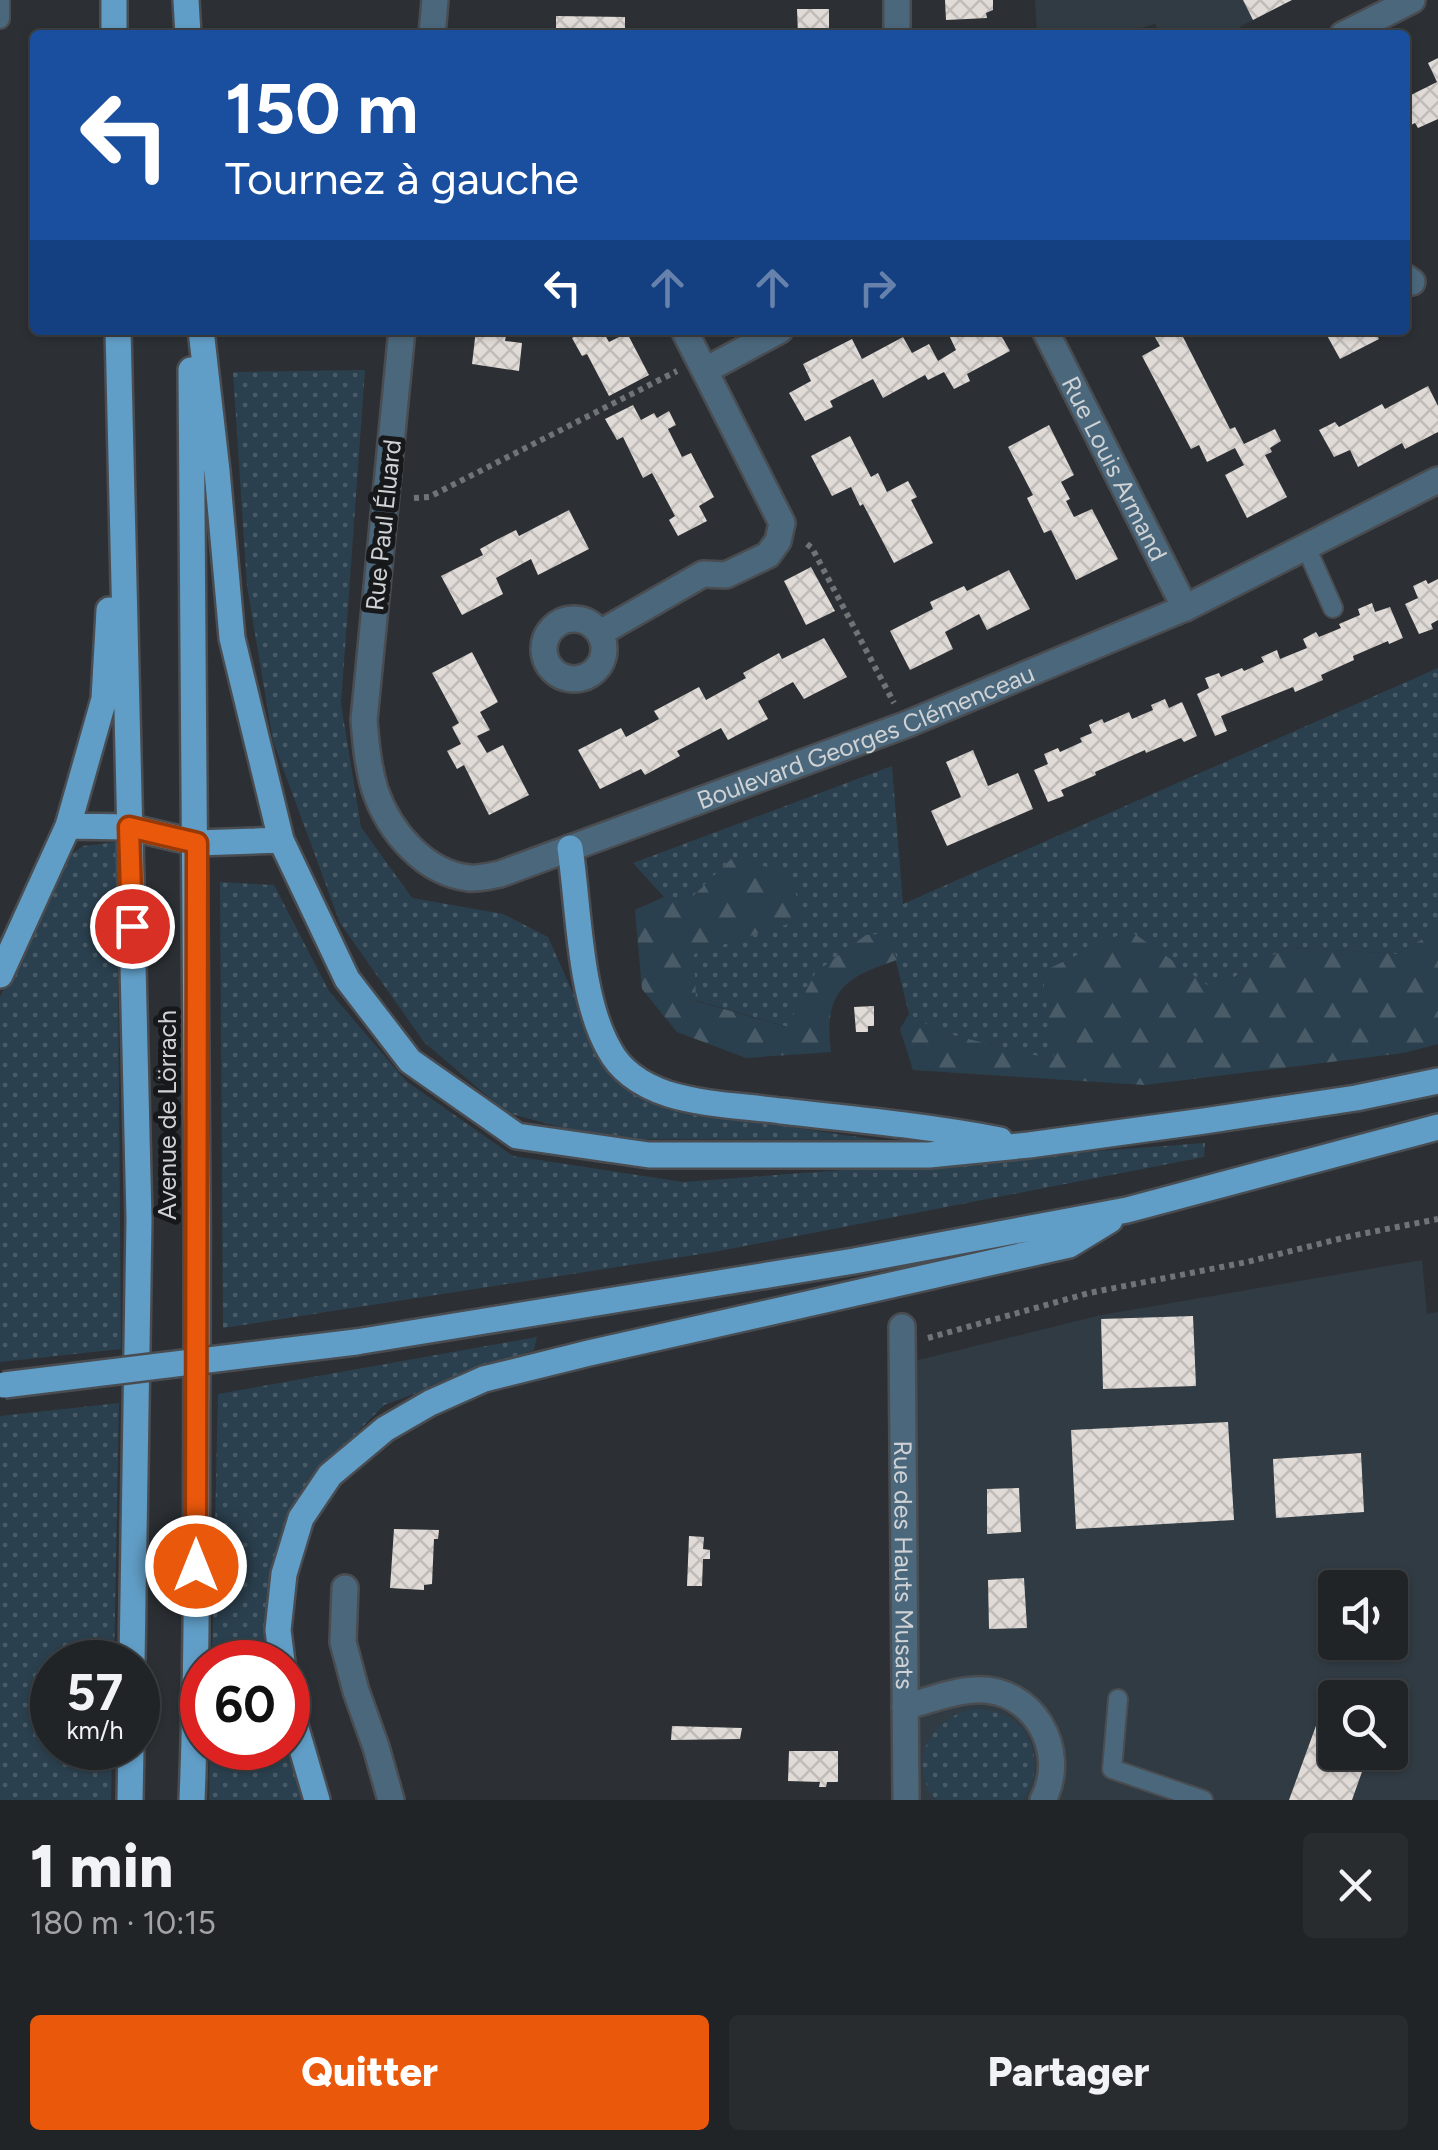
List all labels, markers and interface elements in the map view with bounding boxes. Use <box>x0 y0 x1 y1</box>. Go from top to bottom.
text: 150 m <box>225 66 418 151</box>
icon: left <box>60 70 190 200</box>
text: Tournez à gauche <box>225 151 579 205</box>
icon: left <box>535 260 590 315</box>
icon: ahead <box>640 260 695 315</box>
icon: ahead <box>745 260 800 315</box>
icon: right <box>850 260 905 315</box>
street label: Rue Louis Armand <box>1056 371 1174 566</box>
street label: Rue Paul Éluard <box>359 438 407 612</box>
street label: Boulevard Georges Clémenceau <box>693 658 1039 815</box>
pin <box>90 884 175 969</box>
icon: arrive <box>105 899 160 954</box>
street label: Avenue de Lörrach <box>152 1010 182 1220</box>
street label: Rue des Hauts Musats <box>888 1440 920 1690</box>
position arrow <box>144 1514 248 1618</box>
map controls <box>1318 1570 1408 1770</box>
button: sound <box>1318 1570 1408 1660</box>
speed limit sign: 60 <box>180 1640 310 1770</box>
text: 57 <box>67 1662 123 1723</box>
button: search <box>1318 1680 1408 1770</box>
text: km/h <box>66 1715 124 1745</box>
text: 1 min <box>30 1830 173 1902</box>
button: close <box>1303 1833 1408 1938</box>
text: 180 m · 10:15 <box>30 1904 216 1942</box>
button: Quitter <box>30 2015 709 2130</box>
button: Partager <box>729 2015 1408 2130</box>

